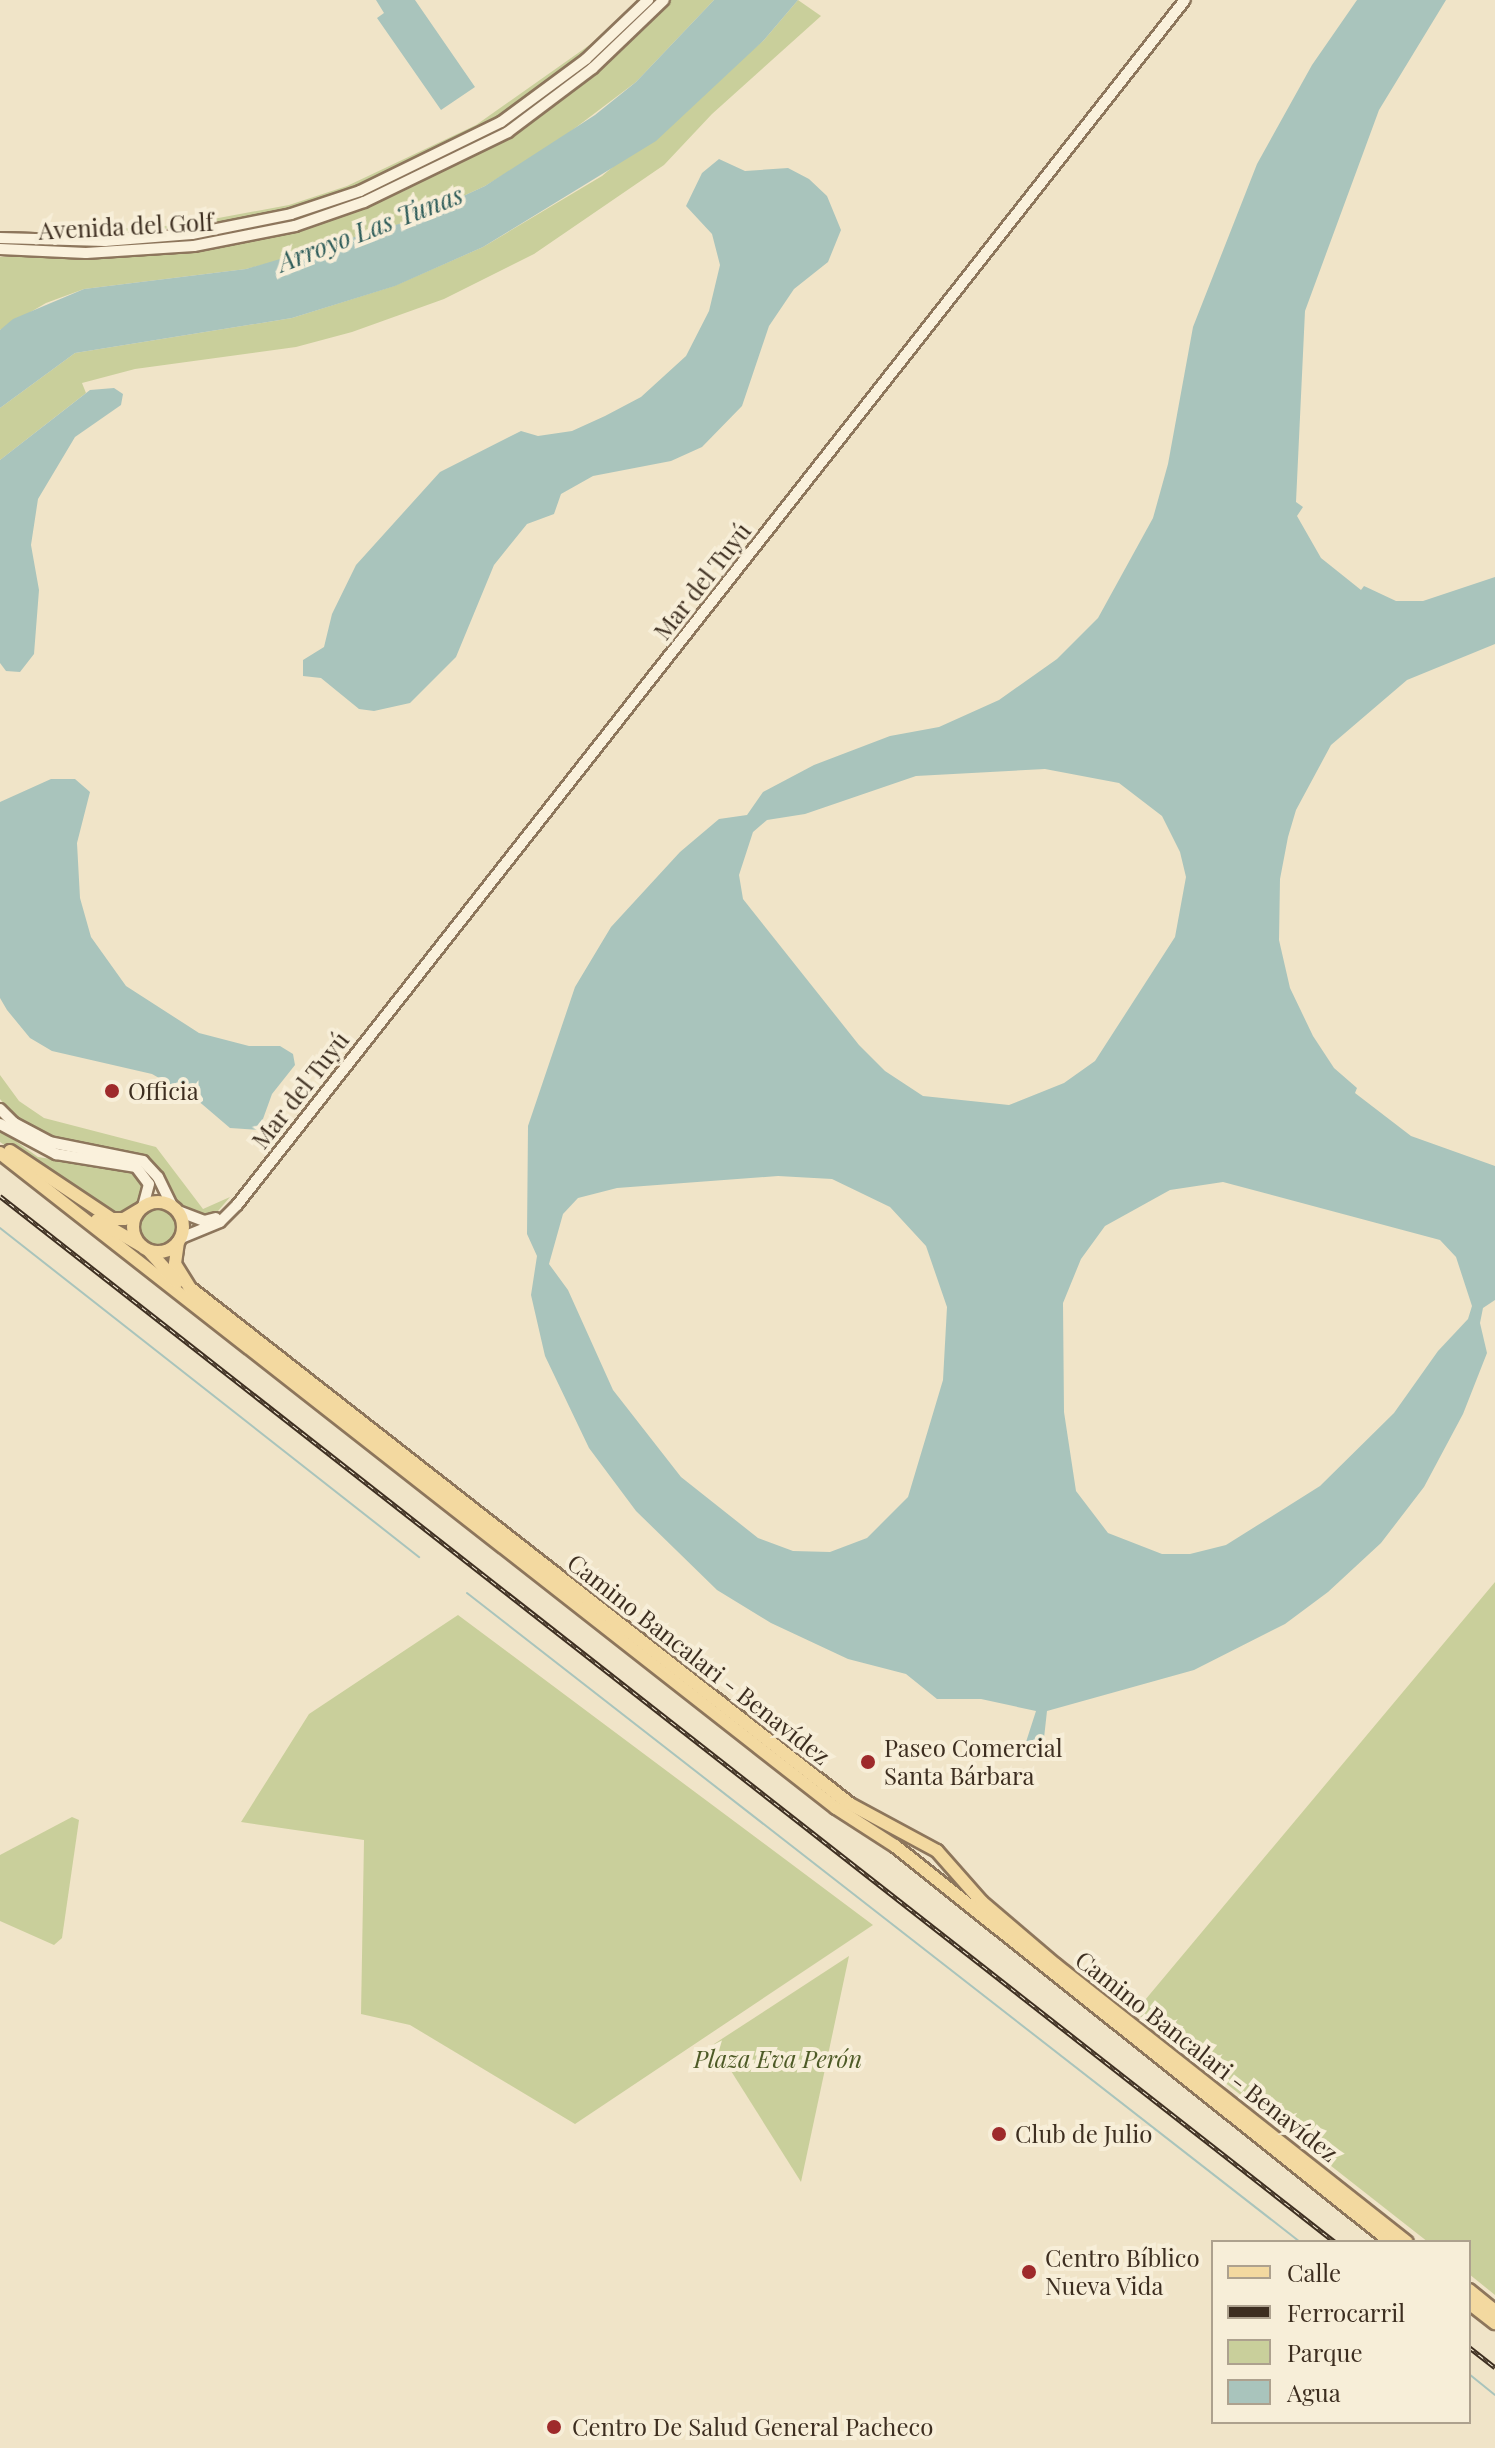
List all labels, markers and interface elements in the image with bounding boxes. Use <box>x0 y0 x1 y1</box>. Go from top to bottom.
water label: Arroyo Las Tunas <box>273 178 467 278</box>
street label: Avenida del Golf <box>38 207 214 245</box>
street label: Mar del Tuyú <box>647 516 757 646</box>
street label: Mar del Tuyú <box>245 1025 355 1155</box>
place label: Officia <box>128 1077 199 1105</box>
marker: Officia <box>103 1082 121 1100</box>
street label: Camino Bancalari - Benavídez <box>562 1548 836 1770</box>
place label: Paseo Comercial Santa Bárbara <box>884 1734 1063 1790</box>
marker: Paseo Comercial Santa Bárbara <box>859 1753 877 1771</box>
street label: Camino Bancalari - Benavídez <box>1070 1945 1344 2167</box>
park label: Plaza Eva Perón <box>694 2045 862 2073</box>
place label: Club de Julio <box>1015 2120 1152 2148</box>
marker: Club de Julio <box>990 2125 1008 2143</box>
legend <box>1211 2240 1471 2424</box>
place label: Centro Bíblico Nueva Vida <box>1045 2244 1200 2300</box>
text: Calle <box>1287 2256 1341 2288</box>
marker: Centro Bíblico Nueva Vida <box>1020 2263 1038 2281</box>
text: Ferrocarril <box>1287 2296 1405 2328</box>
text: Parque <box>1287 2336 1363 2368</box>
text: Agua <box>1287 2376 1341 2408</box>
place label: Centro De Salud General Pacheco <box>572 2413 933 2441</box>
marker: Centro De Salud General Pacheco <box>543 2416 565 2438</box>

